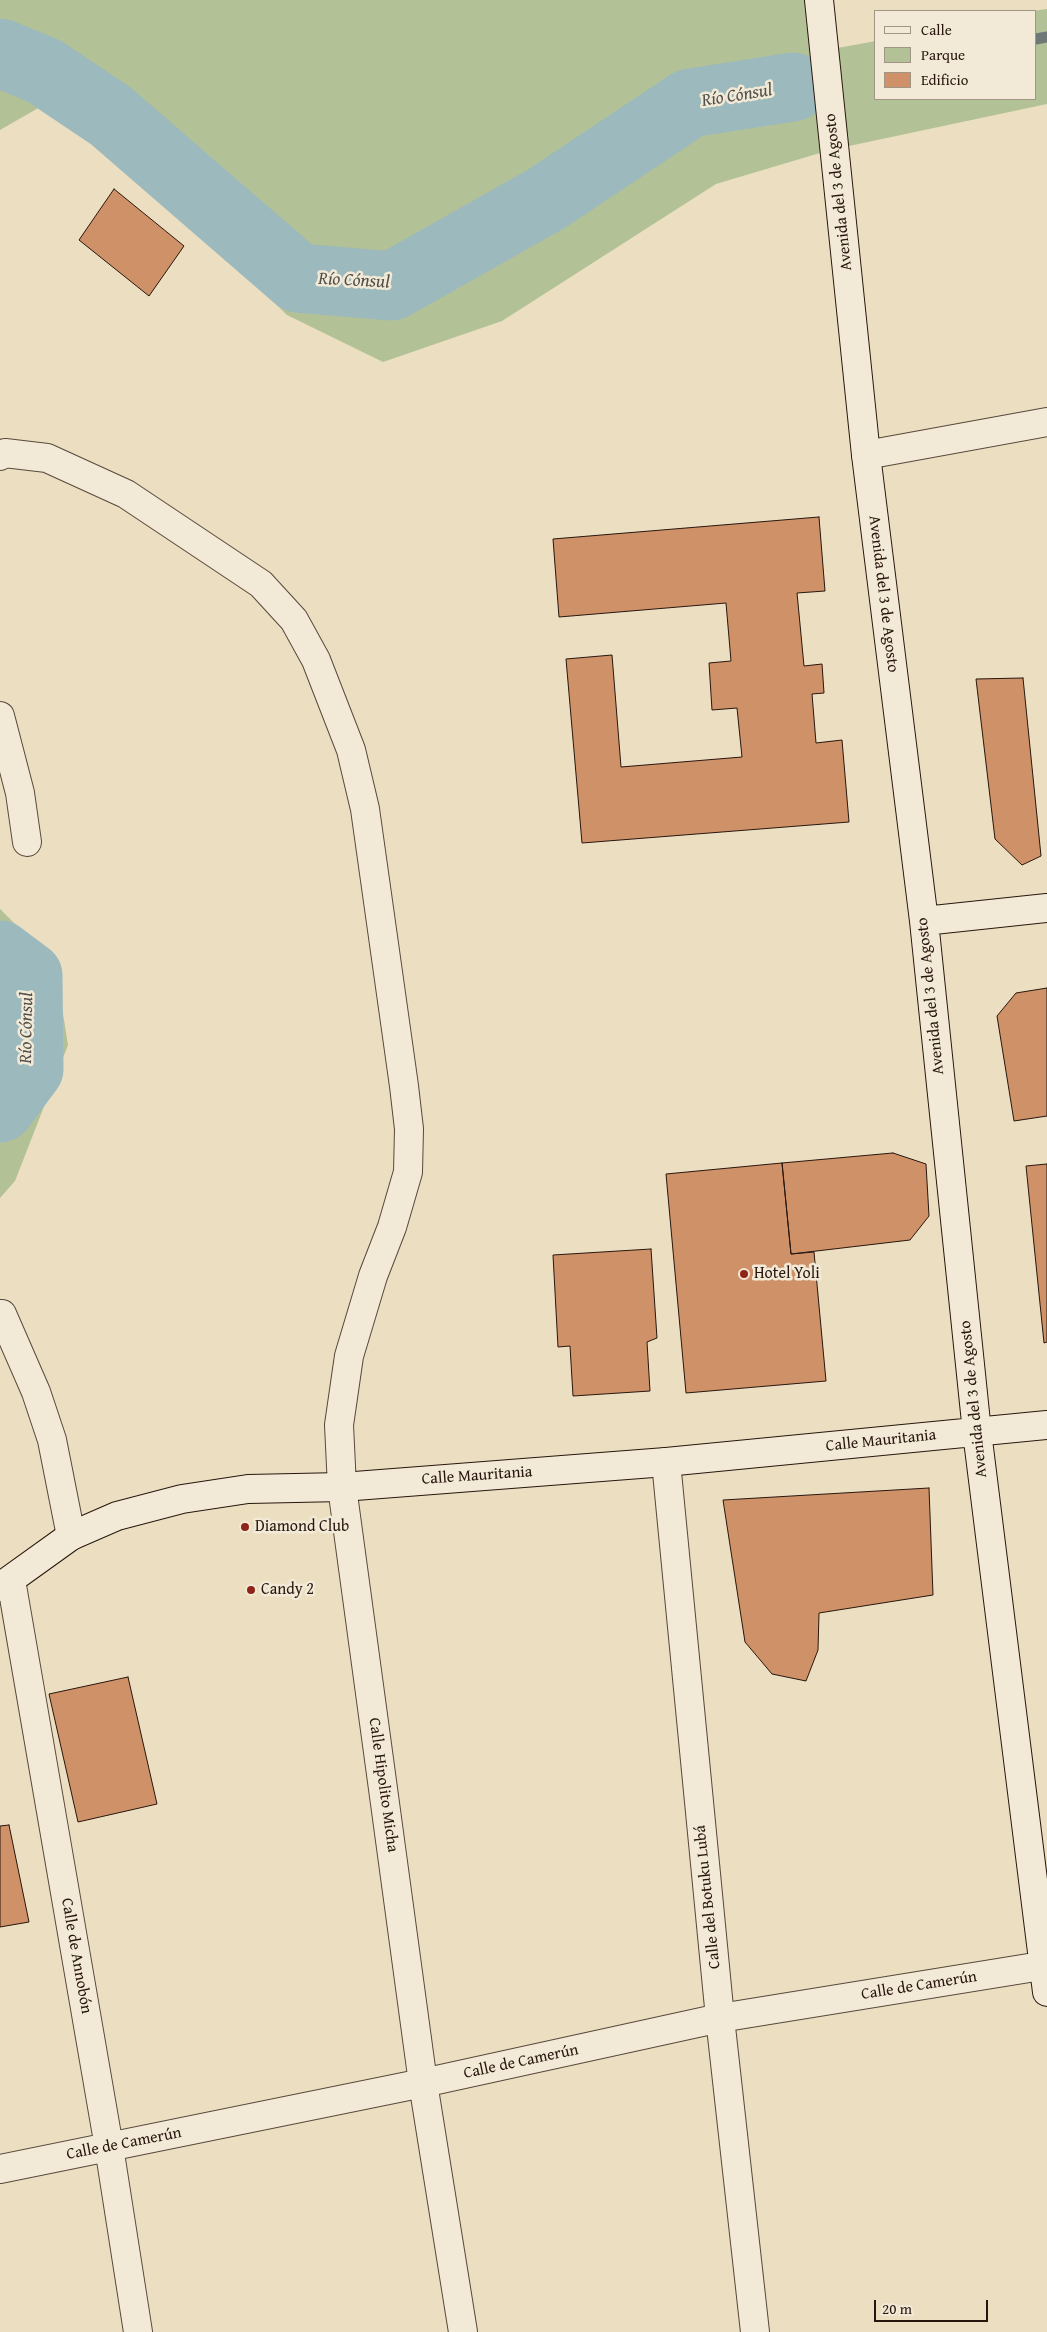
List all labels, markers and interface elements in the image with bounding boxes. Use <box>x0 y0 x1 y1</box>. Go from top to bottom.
legend <box>874 10 1037 100</box>
text: Calle <box>921 19 952 40</box>
text: Parque <box>921 44 965 65</box>
text: Edificio <box>921 69 968 90</box>
water label: Río Cónsul <box>700 80 774 112</box>
street label: Avenida del 3 de Agosto <box>821 112 857 272</box>
water label: Río Cónsul <box>318 268 390 294</box>
street label: Avenida del 3 de Agosto <box>864 514 902 674</box>
street label: Avenida del 3 de Agosto <box>913 916 949 1076</box>
water label: Río Cónsul <box>16 992 38 1064</box>
place label: Hotel Yoli <box>754 1264 820 1284</box>
marker: Hotel Yoli <box>738 1268 750 1280</box>
street label: Avenida del 3 de Agosto <box>956 1319 992 1479</box>
street label: Calle Mauritania <box>825 1426 937 1456</box>
street label: Calle Mauritania <box>421 1463 533 1489</box>
place label: Diamond Club <box>255 1517 349 1537</box>
marker: Diamond Club <box>239 1521 251 1533</box>
place label: Candy 2 <box>261 1580 314 1600</box>
marker: Candy 2 <box>245 1584 257 1596</box>
street label: Calle Hipolito Micha <box>364 1717 402 1853</box>
street label: Calle del Botuku Lubá <box>691 1824 725 1970</box>
street label: Calle de Annobón <box>56 1897 96 2015</box>
street label: Calle de Camerún <box>860 1967 978 2005</box>
street label: Calle de Camerún <box>462 2040 580 2084</box>
street label: Calle de Camerún <box>65 2123 183 2165</box>
scale bar <box>877 2290 991 2322</box>
text: 20 m <box>882 2298 912 2319</box>

